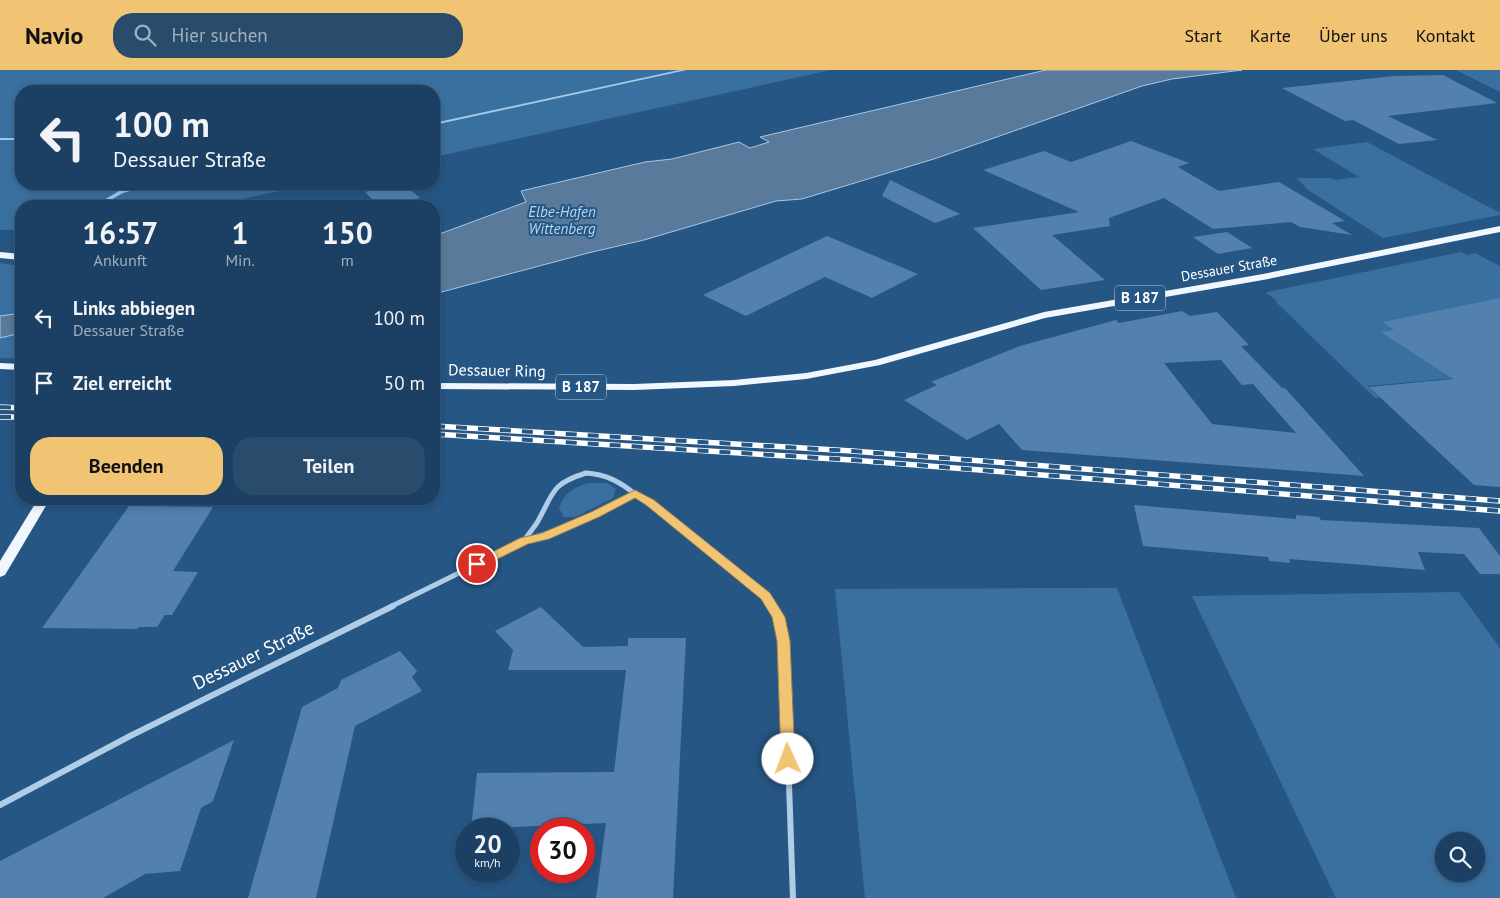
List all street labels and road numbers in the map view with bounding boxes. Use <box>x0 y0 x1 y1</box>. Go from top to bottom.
street label: Dessauer Straße <box>1179 251 1279 285</box>
road number: B 187 <box>1115 286 1165 310</box>
street label: Dessauer Ring <box>448 359 546 381</box>
road number: B 187 <box>556 374 606 400</box>
street label: Dessauer Straße <box>188 615 318 695</box>

